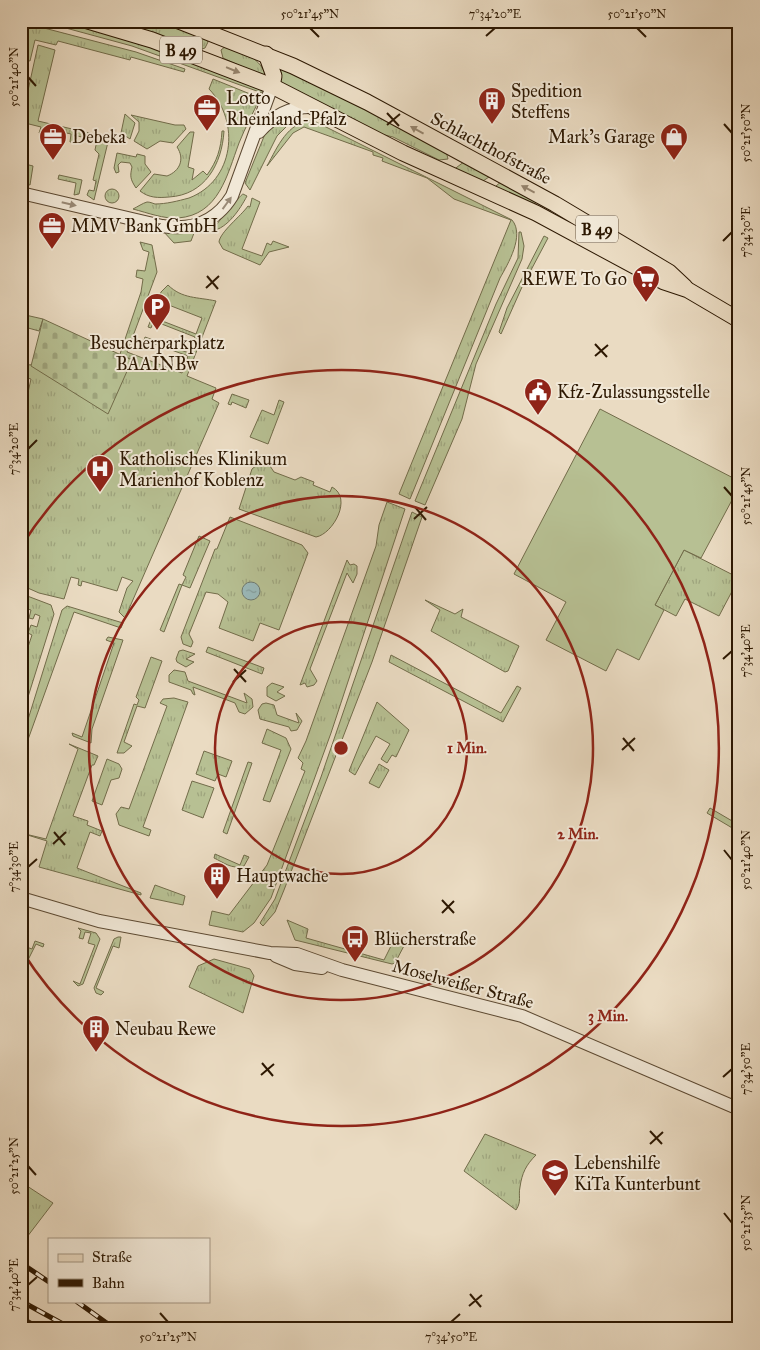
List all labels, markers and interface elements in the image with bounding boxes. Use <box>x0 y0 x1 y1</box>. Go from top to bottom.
text: 50°21'45"N <box>281 7 339 21</box>
text: 7°34'20"E <box>469 7 522 21</box>
text: 50°21'50"N <box>608 7 666 21</box>
road number: B 49 <box>160 36 202 64</box>
text: 50°21'40"N <box>7 47 21 107</box>
one-way arrow <box>226 66 241 74</box>
place label: Spedition Steffens <box>511 80 582 123</box>
building icon: Spedition Steffens <box>477 86 507 125</box>
place label: Lotto Rheinland-Pfalz <box>226 87 347 130</box>
office icon: Lotto Rheinland-Pfalz <box>192 93 222 132</box>
text: 50°21'50"N <box>739 104 753 162</box>
street label: Schlachthofstraße <box>427 107 555 189</box>
office icon: Debeka <box>38 122 68 161</box>
shop icon: Mark's Garage <box>659 122 689 161</box>
one-way arrow <box>411 125 424 134</box>
place label: Debeka <box>72 126 126 148</box>
place label: Mark's Garage <box>548 126 655 149</box>
one-way arrow <box>521 185 535 193</box>
one-way arrow <box>222 196 232 210</box>
one-way arrow <box>61 200 76 208</box>
text: 7°34'30"E <box>739 206 753 258</box>
office icon: MMV Bank GmbH <box>37 211 67 250</box>
place label: MMV Bank GmbH <box>71 215 218 237</box>
road number: B 49 <box>576 215 618 242</box>
supermarket icon: REWE To Go <box>631 264 661 303</box>
place label: REWE To Go <box>522 268 627 290</box>
parking icon: Besucherparkplatz BAAINBw <box>142 292 172 331</box>
place label: Besucherparkplatz BAAINBw <box>90 332 225 375</box>
public building icon: Kfz-Zulassungsstelle <box>523 377 553 416</box>
place label: Kfz-Zulassungsstelle <box>557 381 710 404</box>
text: 7°34'20"E <box>7 422 21 475</box>
place label: Katholisches Klinikum Marienhof Koblenz <box>119 448 287 491</box>
hospital icon: Katholisches Klinikum Marienhof Koblenz <box>85 454 115 493</box>
text: 50°21'45"N <box>739 467 753 525</box>
text: 7°34'40"E <box>739 624 753 678</box>
centre of rings <box>332 739 350 757</box>
text: 1 Min. <box>447 739 487 757</box>
text: 2 Min. <box>557 825 599 843</box>
text: 50°21'40"N <box>739 830 753 890</box>
text: 7°34'30"E <box>7 841 21 893</box>
building icon: Hauptwache <box>202 861 232 900</box>
place label: Hauptwache <box>236 865 329 887</box>
bus stop icon: Blücherstraße <box>340 924 370 963</box>
place label: Blücherstraße <box>374 928 476 950</box>
street label: Moselweißer Straße <box>390 955 536 1013</box>
text: 3 Min. <box>588 1007 628 1026</box>
building icon: Neubau Rewe <box>81 1014 111 1053</box>
place label: Neubau Rewe <box>115 1018 216 1040</box>
text: 7°34'50"E <box>739 1043 753 1095</box>
text: 50°21'25"N <box>7 1137 21 1195</box>
place label: Lebenshilfe KiTa Kunterbunt <box>574 1152 701 1195</box>
school or university icon: Lebenshilfe KiTa Kunterbunt <box>540 1158 570 1197</box>
text: 50°21'35"N <box>739 1195 753 1251</box>
legend <box>48 1238 210 1302</box>
text: Straße <box>92 1248 132 1266</box>
text: 7°34'40"E <box>7 1258 21 1312</box>
text: Bahn <box>92 1274 125 1292</box>
text: 50°21'25"N <box>139 1330 197 1344</box>
text: 7°34'50"E <box>425 1330 477 1344</box>

